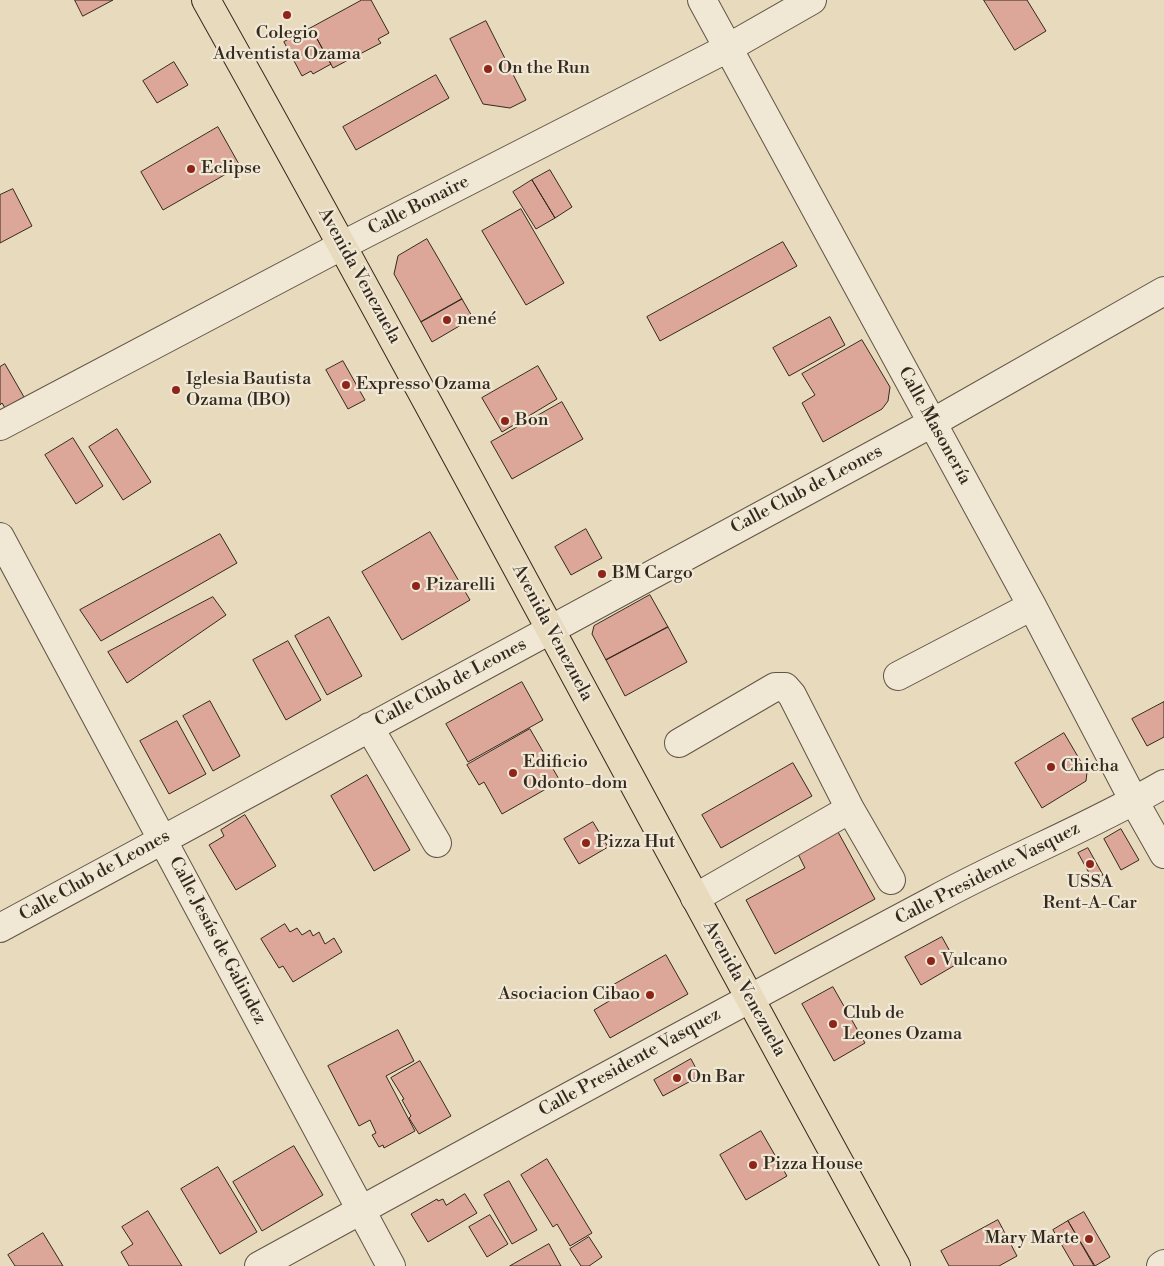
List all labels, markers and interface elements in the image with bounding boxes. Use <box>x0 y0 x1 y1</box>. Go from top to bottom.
marker: Colegio Adventista Ozama <box>281 9 293 21</box>
place label: Colegio Adventista Ozama <box>213 23 361 66</box>
place label: On the Run <box>498 58 590 80</box>
marker: On the Run <box>482 63 494 75</box>
place label: Eclipse <box>201 158 261 180</box>
marker: Eclipse <box>185 163 197 175</box>
street label: Calle Bonaire <box>365 171 473 241</box>
street label: Avenida Venezuela <box>313 204 405 348</box>
place label: nené <box>457 309 497 331</box>
marker: nené <box>441 314 453 326</box>
street label: Calle Masonería <box>893 363 975 489</box>
place label: Iglesia Bautista Ozama (IBO) <box>186 369 311 412</box>
place label: Expresso Ozama <box>356 374 491 396</box>
marker: Expresso Ozama <box>340 379 352 391</box>
marker: Iglesia Bautista Ozama (IBO) <box>170 384 182 396</box>
place label: Bon <box>515 410 548 432</box>
marker: Bon <box>499 415 511 427</box>
street label: Calle Club de Leones <box>727 441 887 539</box>
street label: Avenida Venezuela <box>507 561 597 705</box>
place label: BM Cargo <box>612 563 693 585</box>
marker: BM Cargo <box>596 568 608 580</box>
place label: Pizarelli <box>426 575 495 597</box>
marker: Pizarelli <box>410 580 422 592</box>
street label: Calle Club de Leones <box>371 634 531 732</box>
place label: Edificio Odonto-dom <box>523 752 628 794</box>
place label: Chicha <box>1061 756 1119 778</box>
marker: Chicha <box>1045 761 1057 773</box>
marker: Edificio Odonto-dom <box>507 767 519 779</box>
street label: Calle Presidente Vasquez <box>892 818 1084 930</box>
street label: Calle Club de Leones <box>16 826 174 926</box>
place label: Pizza Hut <box>596 832 675 854</box>
marker: Pizza Hut <box>580 837 592 849</box>
street label: Calle Jesús de Galindez <box>164 853 270 1029</box>
marker: USSA Rent-A-Car <box>1084 858 1096 870</box>
place label: USSA Rent-A-Car <box>1043 872 1137 914</box>
street label: Avenida Venezuela <box>698 917 790 1061</box>
place label: Vulcano <box>941 950 1008 972</box>
marker: Vulcano <box>925 955 937 967</box>
place label: Asociacion Cibao <box>498 984 640 1006</box>
marker: Asociacion Cibao <box>644 989 656 1001</box>
place label: Club de Leones Ozama <box>843 1003 962 1046</box>
street label: Calle Presidente Vasquez <box>535 1004 725 1122</box>
marker: Club de Leones Ozama <box>827 1018 839 1030</box>
place label: On Bar <box>687 1067 745 1089</box>
marker: On Bar <box>671 1072 683 1084</box>
place label: Pizza House <box>763 1154 863 1176</box>
marker: Pizza House <box>747 1159 759 1171</box>
place label: Mary Marte <box>984 1228 1079 1250</box>
marker: Mary Marte <box>1083 1233 1095 1245</box>

